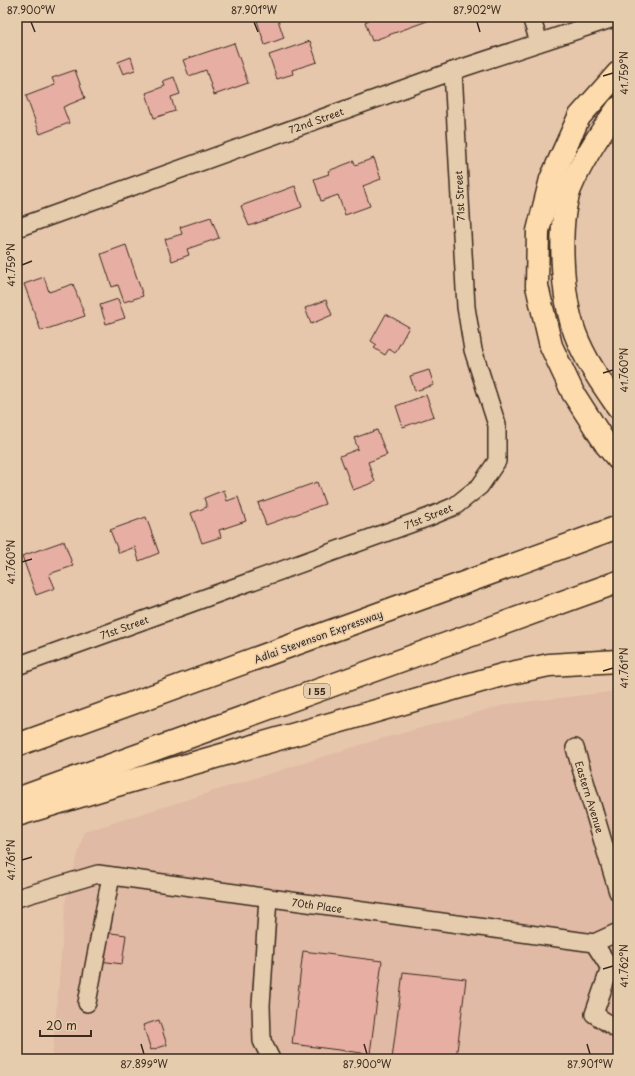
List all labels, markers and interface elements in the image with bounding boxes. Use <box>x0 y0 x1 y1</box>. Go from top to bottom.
text: 87.900°W <box>7 2 56 17</box>
text: 87.901°W <box>231 2 278 17</box>
text: 87.902°W <box>453 2 502 17</box>
text: 41.759°N <box>616 51 631 95</box>
street label: 72nd Street <box>287 103 346 137</box>
street label: 71st Street <box>450 170 468 222</box>
text: 41.759°N <box>3 243 18 287</box>
text: 41.760°N <box>616 347 631 392</box>
street label: 71st Street <box>402 499 454 532</box>
text: 41.760°N <box>3 539 18 584</box>
street label: Adlai Stevenson Expressway <box>252 606 385 667</box>
street label: 71st Street <box>98 611 151 643</box>
text: 41.761°N <box>616 647 631 689</box>
road number: I 55 <box>304 684 330 698</box>
street label: Eastern Avenue <box>572 759 608 835</box>
text: 41.761°N <box>3 839 18 881</box>
street label: 70th Place <box>291 894 343 916</box>
text: 41.762°N <box>616 944 631 988</box>
scale bar <box>40 1012 91 1038</box>
text: 20 m <box>46 1016 77 1034</box>
text: 87.899°W <box>120 1056 169 1071</box>
text: 87.900°W <box>343 1056 392 1071</box>
text: 87.901°W <box>567 1056 614 1071</box>

